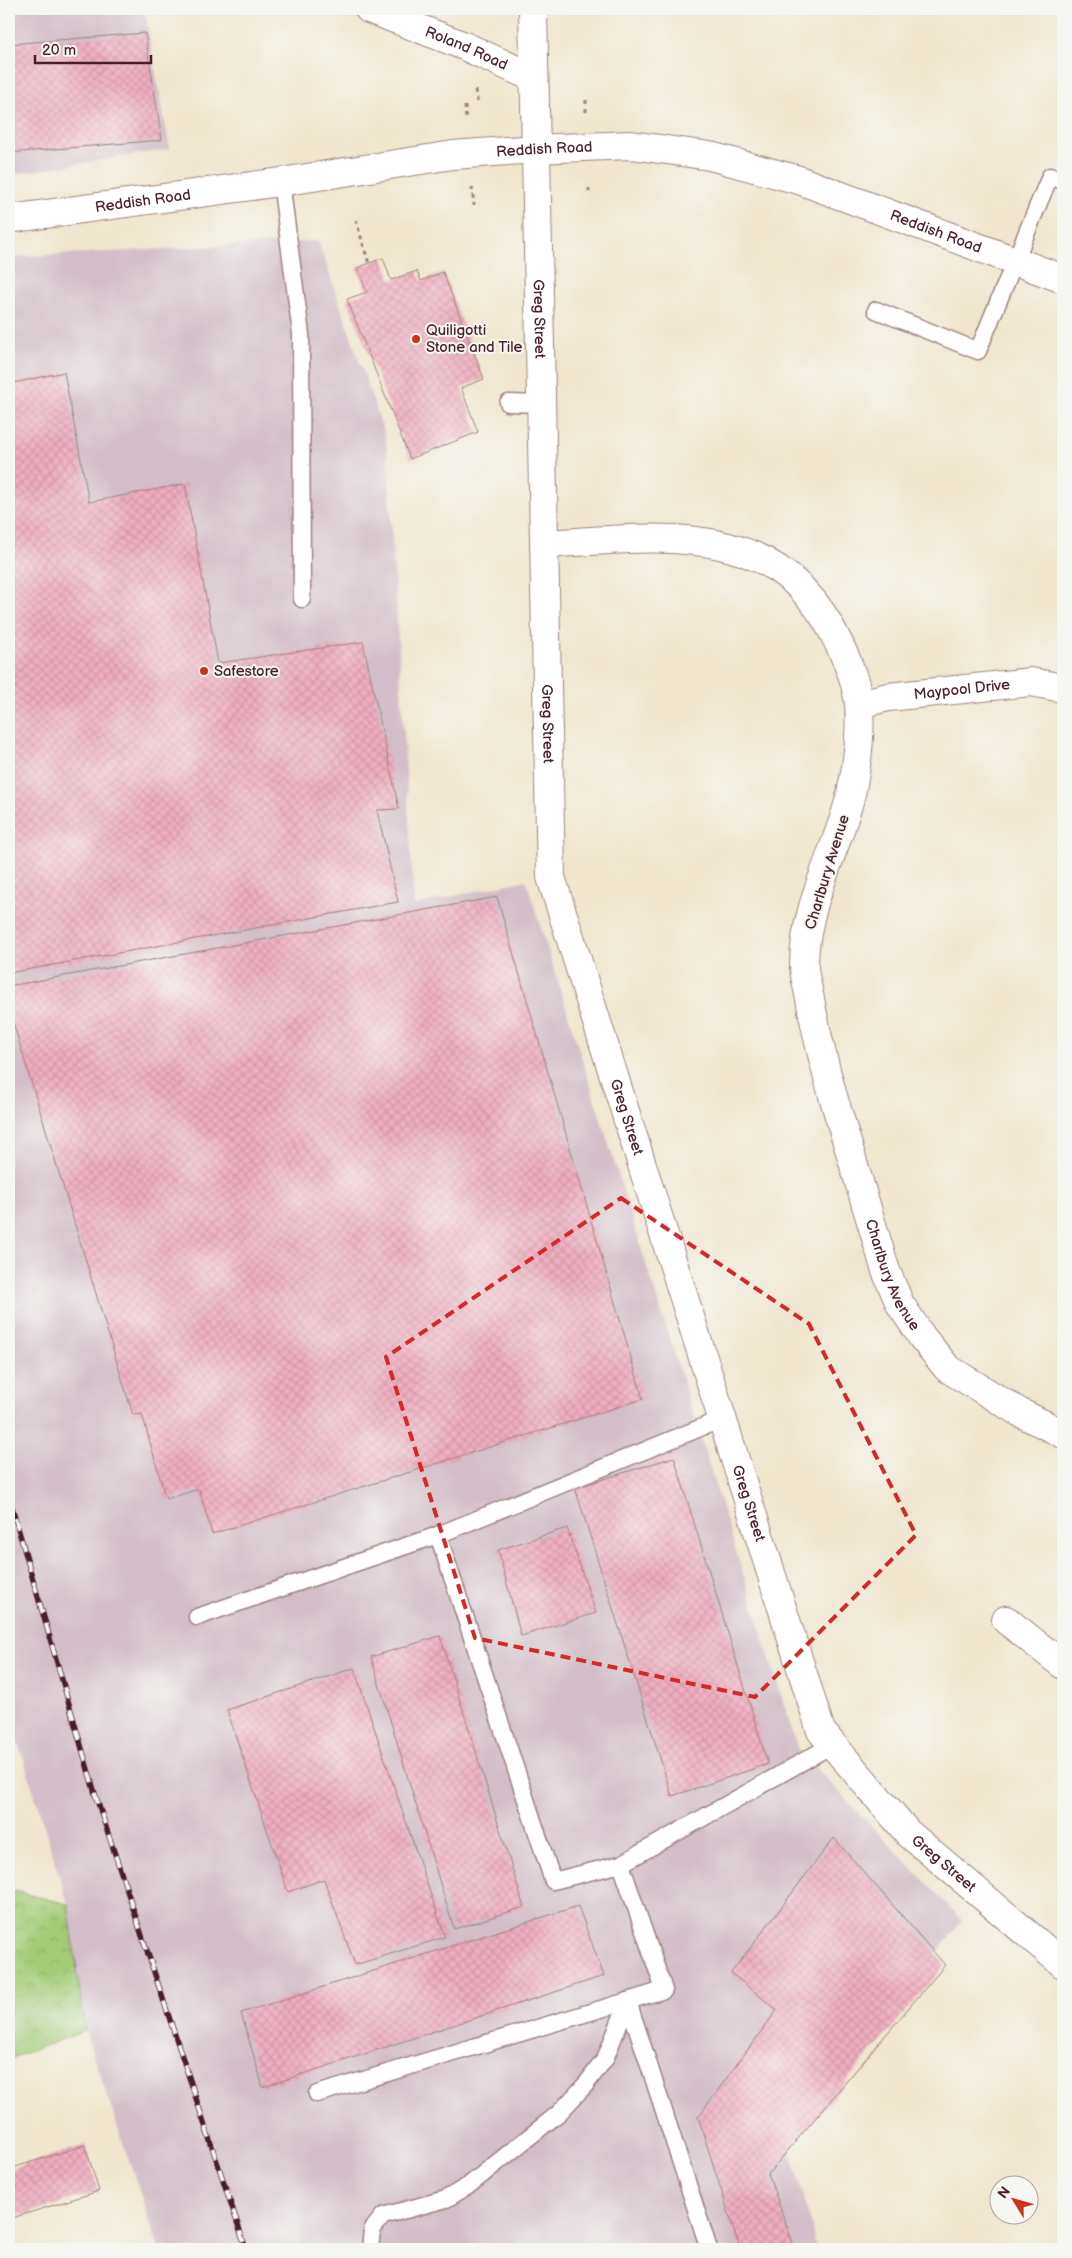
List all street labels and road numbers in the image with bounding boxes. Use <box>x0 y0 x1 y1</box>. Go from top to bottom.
street label: Roland Road <box>422 23 511 75</box>
street label: Reddish Road <box>495 138 593 162</box>
street label: Reddish Road <box>94 185 192 217</box>
street label: Reddish Road <box>887 206 984 258</box>
street label: Greg Street <box>529 279 549 359</box>
street label: Maypool Drive <box>913 675 1011 704</box>
street label: Greg Street <box>537 684 558 764</box>
street label: Charlbury Avenue <box>801 812 854 932</box>
street label: Greg Street <box>605 1077 648 1158</box>
street label: Charlbury Avenue <box>861 1217 924 1334</box>
street label: Greg Street <box>728 1463 770 1544</box>
street label: Greg Street <box>907 1831 980 1897</box>

